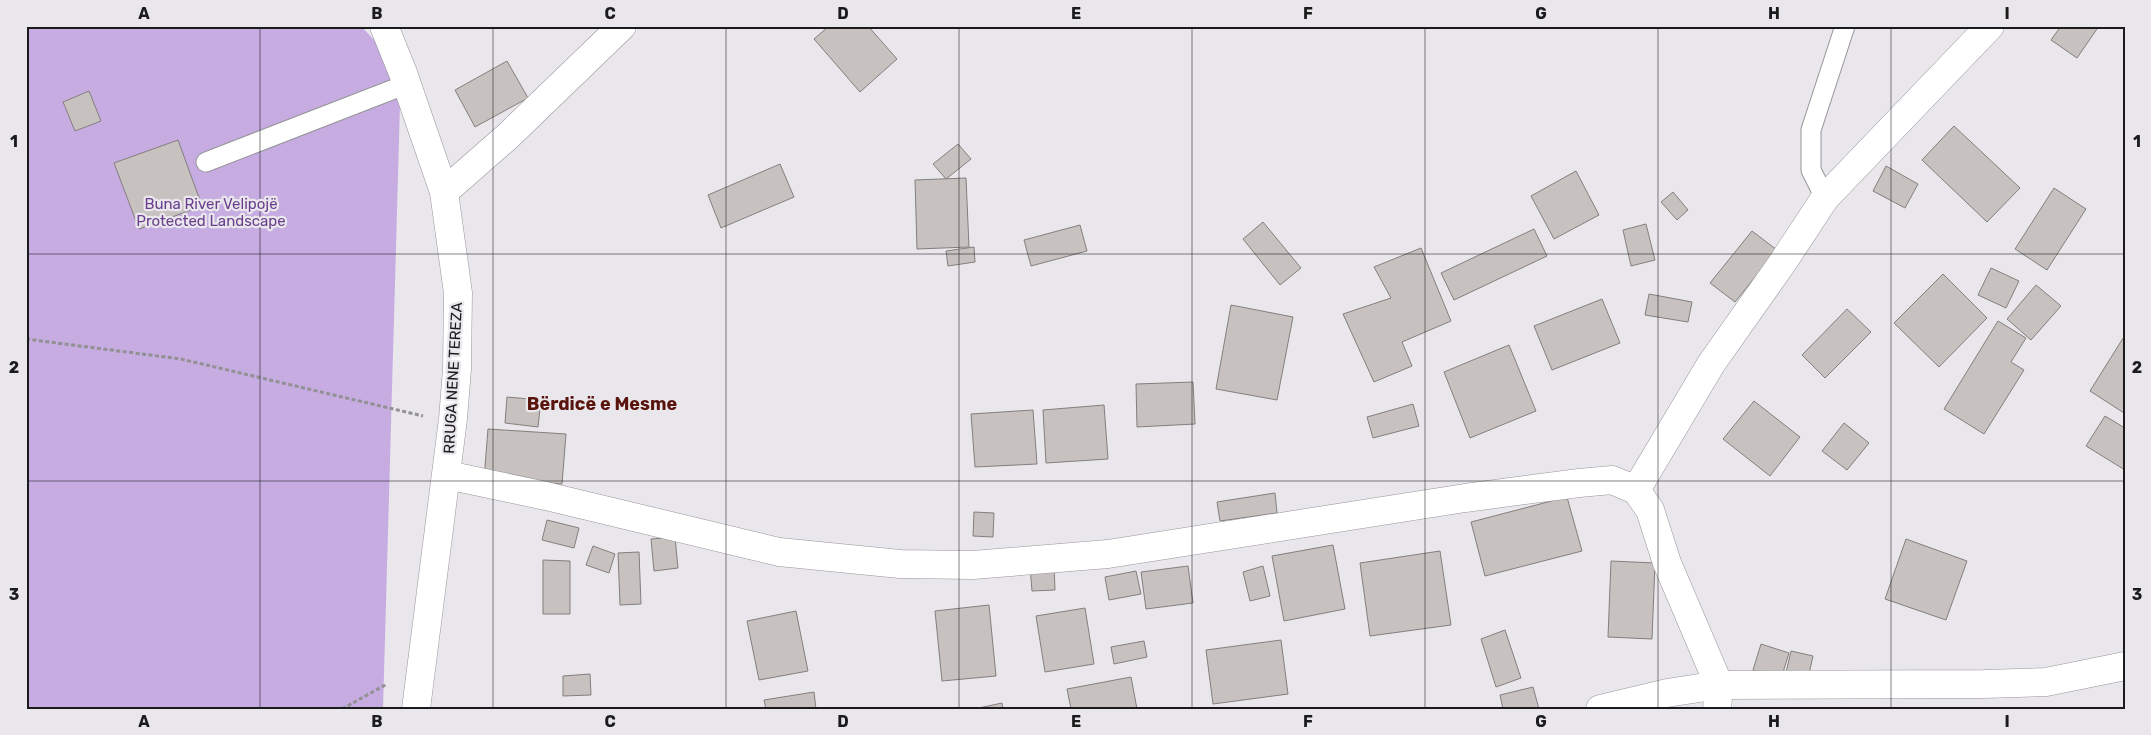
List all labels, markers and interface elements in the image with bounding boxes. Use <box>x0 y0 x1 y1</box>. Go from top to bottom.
text: A <box>138 4 150 23</box>
text: B <box>371 4 383 23</box>
text: C <box>604 4 616 23</box>
text: D <box>837 4 849 23</box>
text: E <box>1071 4 1081 23</box>
text: F <box>1303 4 1313 23</box>
text: G <box>1535 4 1547 23</box>
text: H <box>1768 4 1780 23</box>
text: I <box>2004 4 2010 23</box>
text: 1 <box>10 132 18 151</box>
text: 1 <box>2133 132 2141 151</box>
park label: Buna River Velipojë Protected Landscape <box>136 195 286 230</box>
street label: RRUGA NENE TEREZA <box>440 302 466 454</box>
text: 2 <box>9 358 19 377</box>
text: 2 <box>2132 358 2142 377</box>
district label: Bërdicë e Mesme <box>527 393 677 415</box>
text: 3 <box>9 585 19 604</box>
text: 3 <box>2132 585 2142 604</box>
text: A <box>138 712 150 731</box>
text: B <box>371 712 383 731</box>
text: C <box>604 712 616 731</box>
text: D <box>837 712 849 731</box>
text: E <box>1071 712 1081 731</box>
text: F <box>1303 712 1313 731</box>
text: G <box>1535 712 1547 731</box>
text: H <box>1768 712 1780 731</box>
text: I <box>2004 712 2010 731</box>

